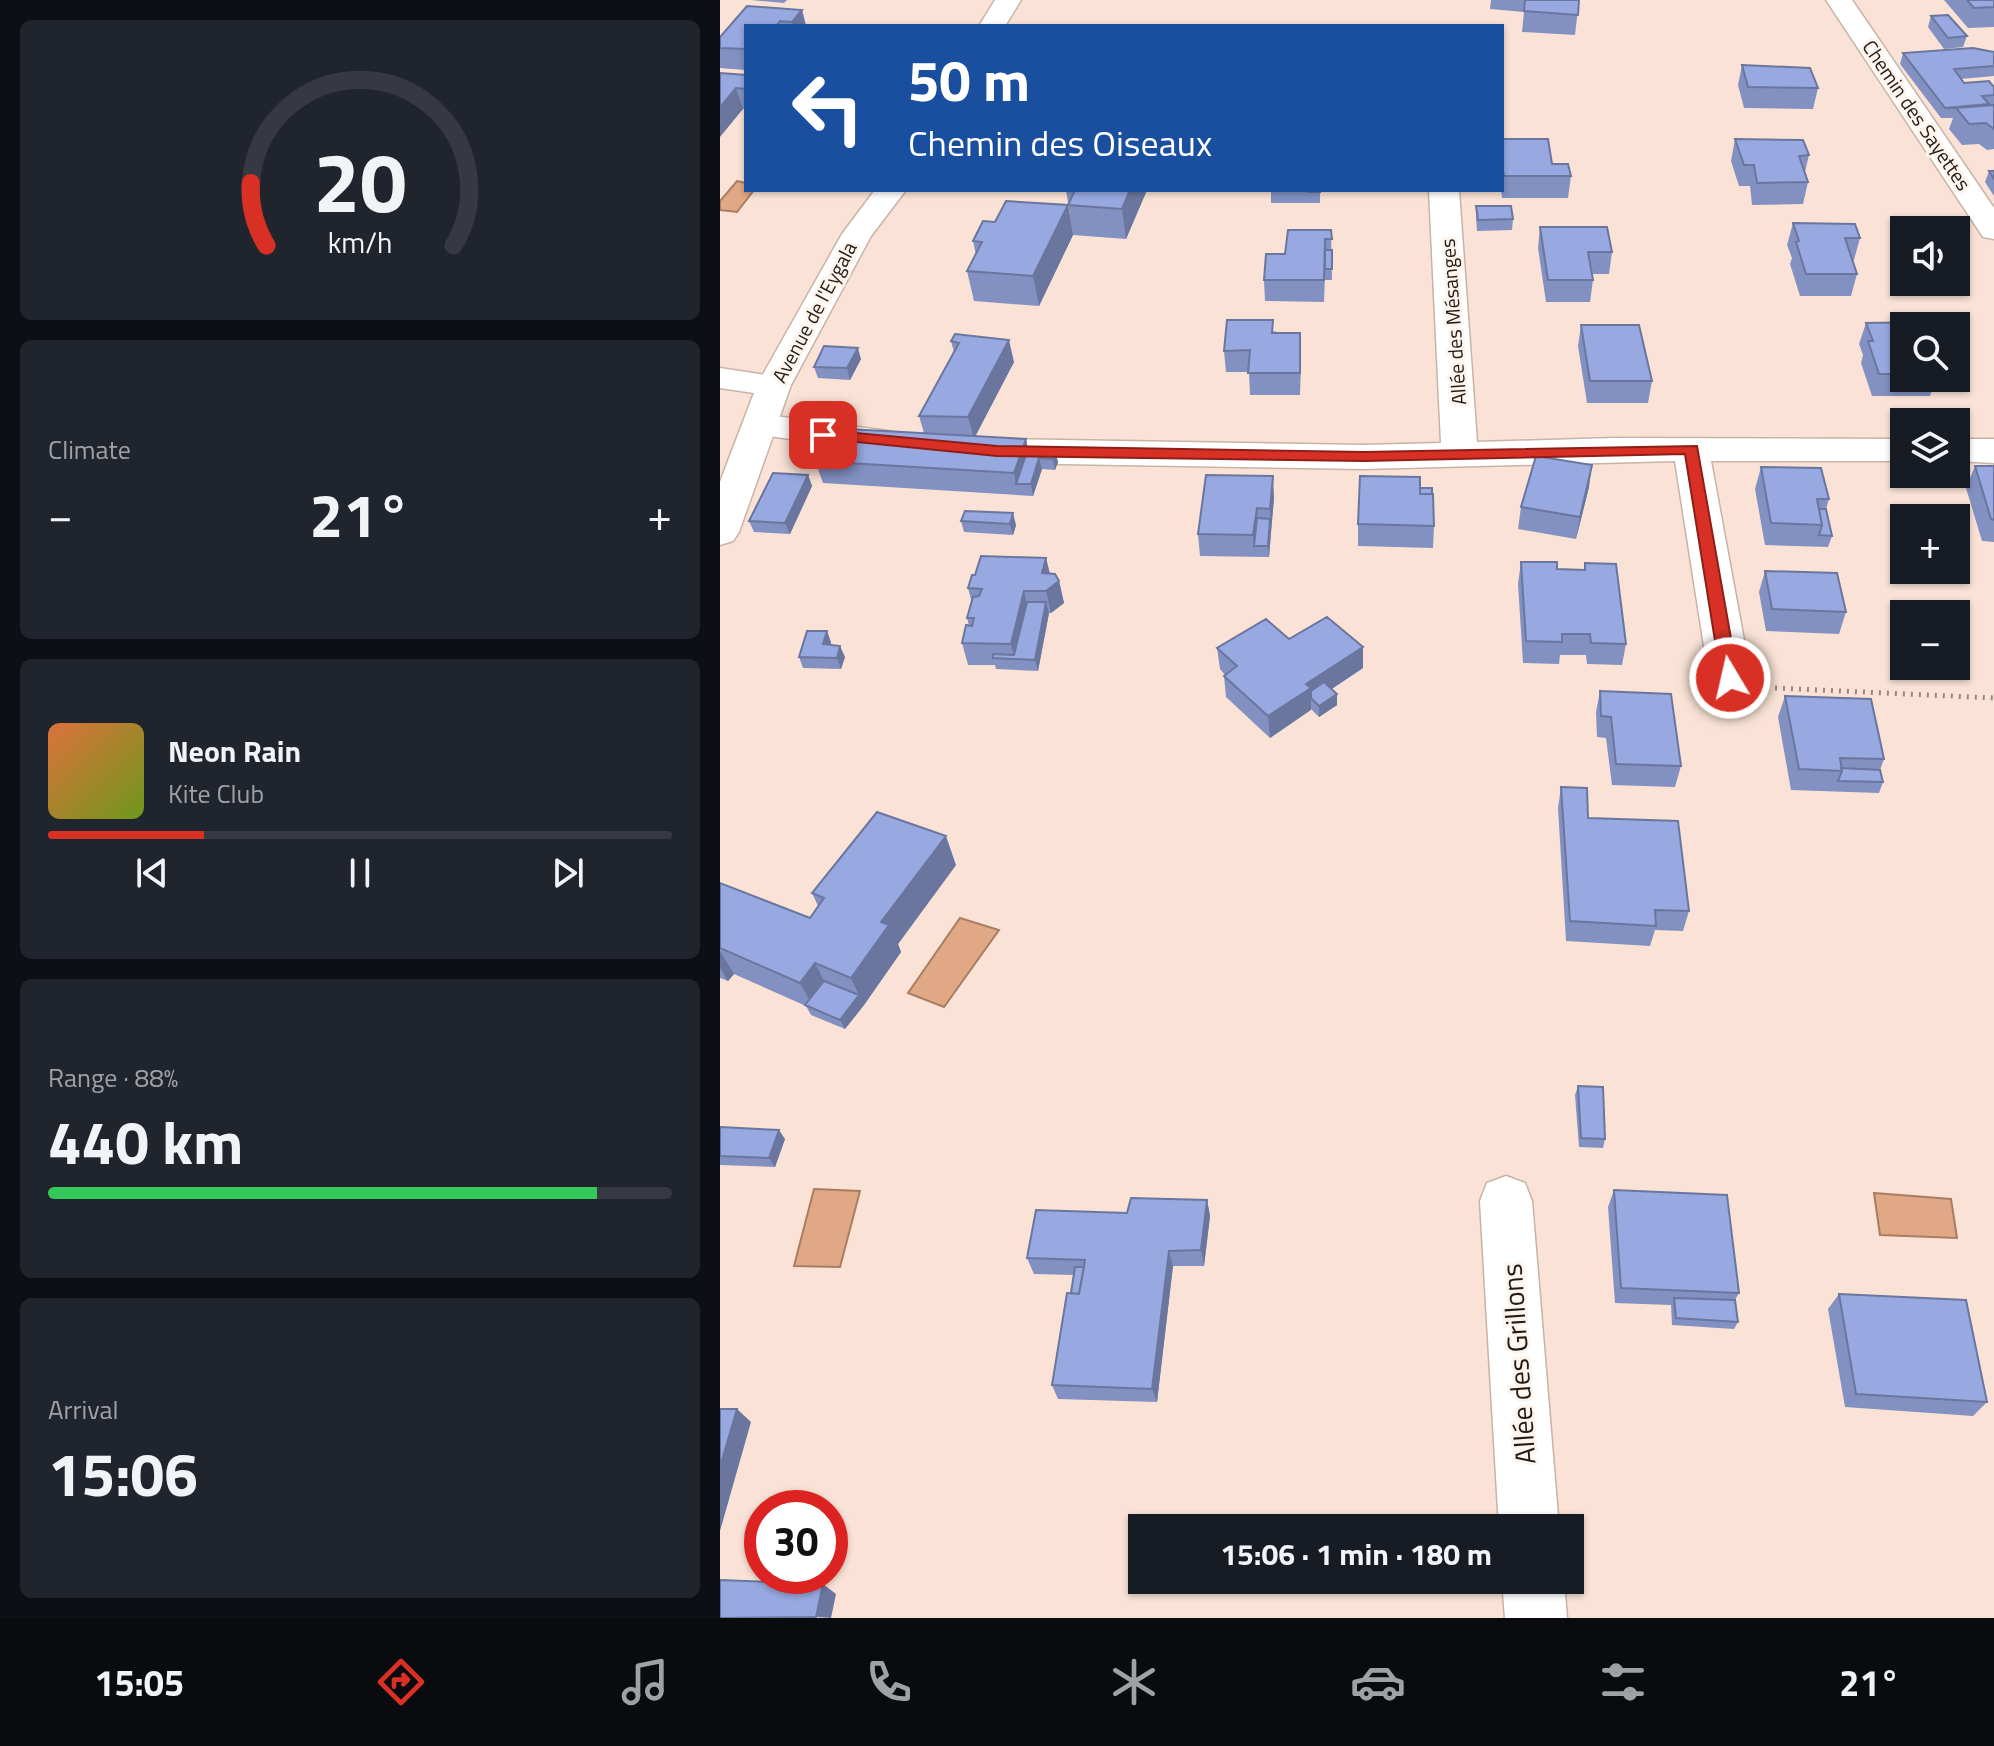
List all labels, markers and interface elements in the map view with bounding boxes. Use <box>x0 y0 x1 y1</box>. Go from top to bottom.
street label: Chemin des Sayettes <box>1855 33 1979 197</box>
text: 50 m <box>908 38 1030 123</box>
icon: left <box>776 56 880 160</box>
text: Chemin des Oiseaux <box>908 115 1212 170</box>
text: 20 <box>313 117 407 243</box>
map controls <box>1890 216 1970 680</box>
button: sound <box>1890 216 1970 296</box>
text: km/h <box>328 221 392 264</box>
street label: Avenue de l'Eygala <box>764 236 864 388</box>
street label: Allée des Mésanges <box>1432 238 1474 406</box>
button: search <box>1890 312 1970 392</box>
pin <box>789 401 857 469</box>
button: layers <box>1890 408 1970 488</box>
icon: arrive <box>801 413 845 457</box>
text: Climate <box>48 430 131 469</box>
text: 21° <box>310 469 410 560</box>
text: − <box>48 481 73 548</box>
text: + <box>647 481 672 548</box>
button: + <box>1890 504 1970 584</box>
button: − <box>1890 600 1970 680</box>
position arrow <box>1688 636 1772 720</box>
text: Neon Rain <box>168 728 301 774</box>
text: Kite Club <box>168 774 264 813</box>
icon: previous <box>130 851 174 895</box>
icon: pause <box>338 851 382 895</box>
icon: next <box>546 851 590 895</box>
text: Range · 88% <box>48 1058 178 1097</box>
text: 440 km <box>48 1096 243 1187</box>
street label: Allée des Grillons <box>1490 1262 1546 1466</box>
text: Arrival <box>48 1390 119 1429</box>
text: 15:06 <box>48 1428 198 1519</box>
speed limit sign: 30 <box>744 1490 848 1594</box>
text: 15:06 · 1 min · 180 m <box>1220 1531 1492 1577</box>
icon: directions <box>373 1654 429 1710</box>
icon: music <box>617 1654 673 1710</box>
icon: phone <box>861 1654 917 1710</box>
icon: climate <box>1106 1654 1162 1710</box>
icon: car <box>1350 1654 1406 1710</box>
icon: filters <box>1595 1654 1651 1710</box>
text: 15:05 <box>94 1655 184 1710</box>
text: 21° <box>1839 1655 1900 1710</box>

